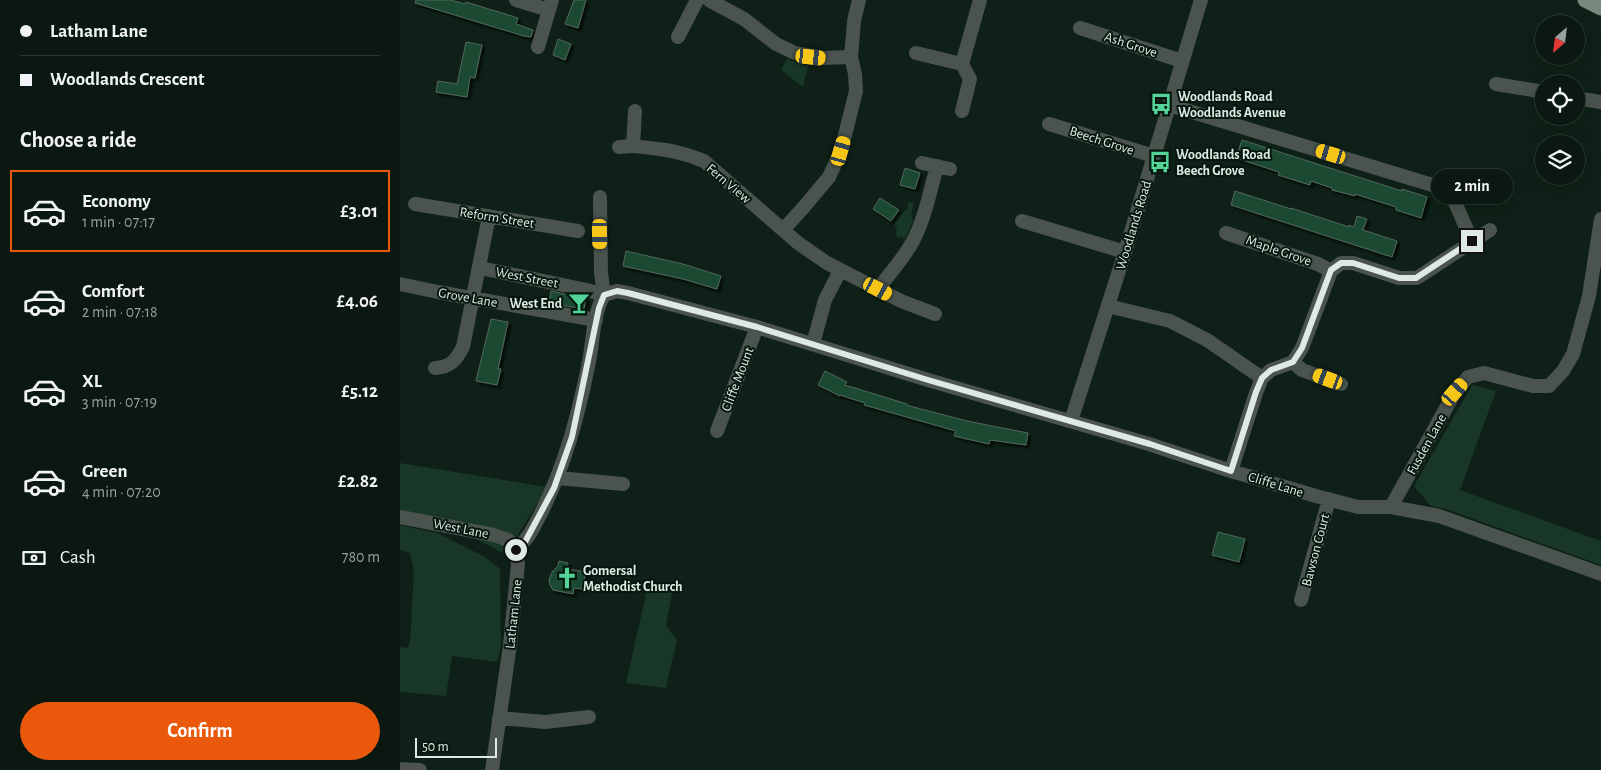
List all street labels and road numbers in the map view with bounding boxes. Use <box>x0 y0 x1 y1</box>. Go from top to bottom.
street label: Ash Grove <box>1103 30 1159 60</box>
street label: Beech Grove <box>1068 124 1136 158</box>
street label: Fern View <box>703 161 754 207</box>
street label: Woodlands Road <box>1114 179 1154 272</box>
street label: Reform Street <box>458 205 536 231</box>
street label: Maple Grove <box>1244 233 1313 269</box>
street label: West Street <box>494 265 560 291</box>
street label: Grove Lane <box>437 286 498 310</box>
street label: Cliffe Mount <box>719 345 757 413</box>
street label: Fusden Lane <box>1405 412 1449 477</box>
street label: Cliffe Lane <box>1246 470 1305 500</box>
street label: Bawson Court <box>1300 512 1333 588</box>
street label: West Lane <box>432 517 490 541</box>
street label: Latham Lane <box>503 579 525 650</box>

